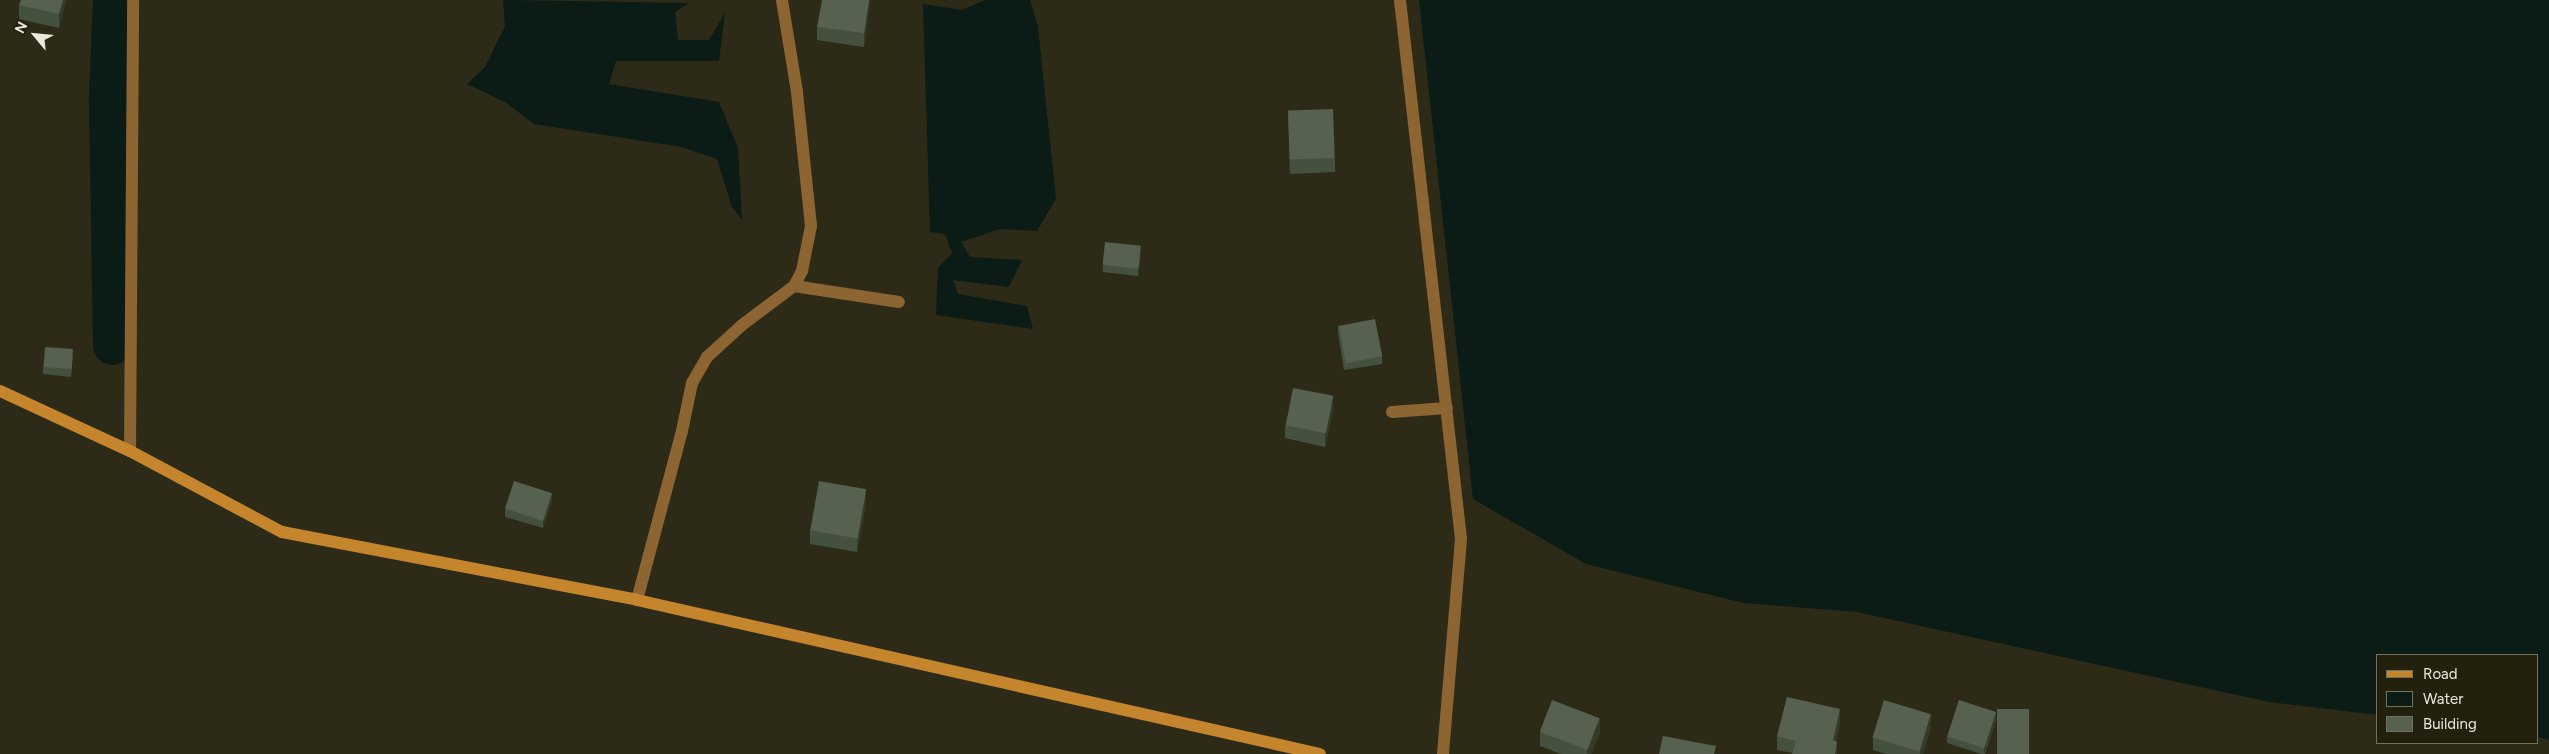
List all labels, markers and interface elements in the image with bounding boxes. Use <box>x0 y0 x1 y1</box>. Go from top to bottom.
north arrow <box>10 10 60 60</box>
text: N <box>11 19 31 37</box>
legend <box>2376 654 2539 744</box>
text: Road <box>2423 665 2458 683</box>
text: Water <box>2423 690 2463 708</box>
text: Building <box>2423 715 2477 733</box>

